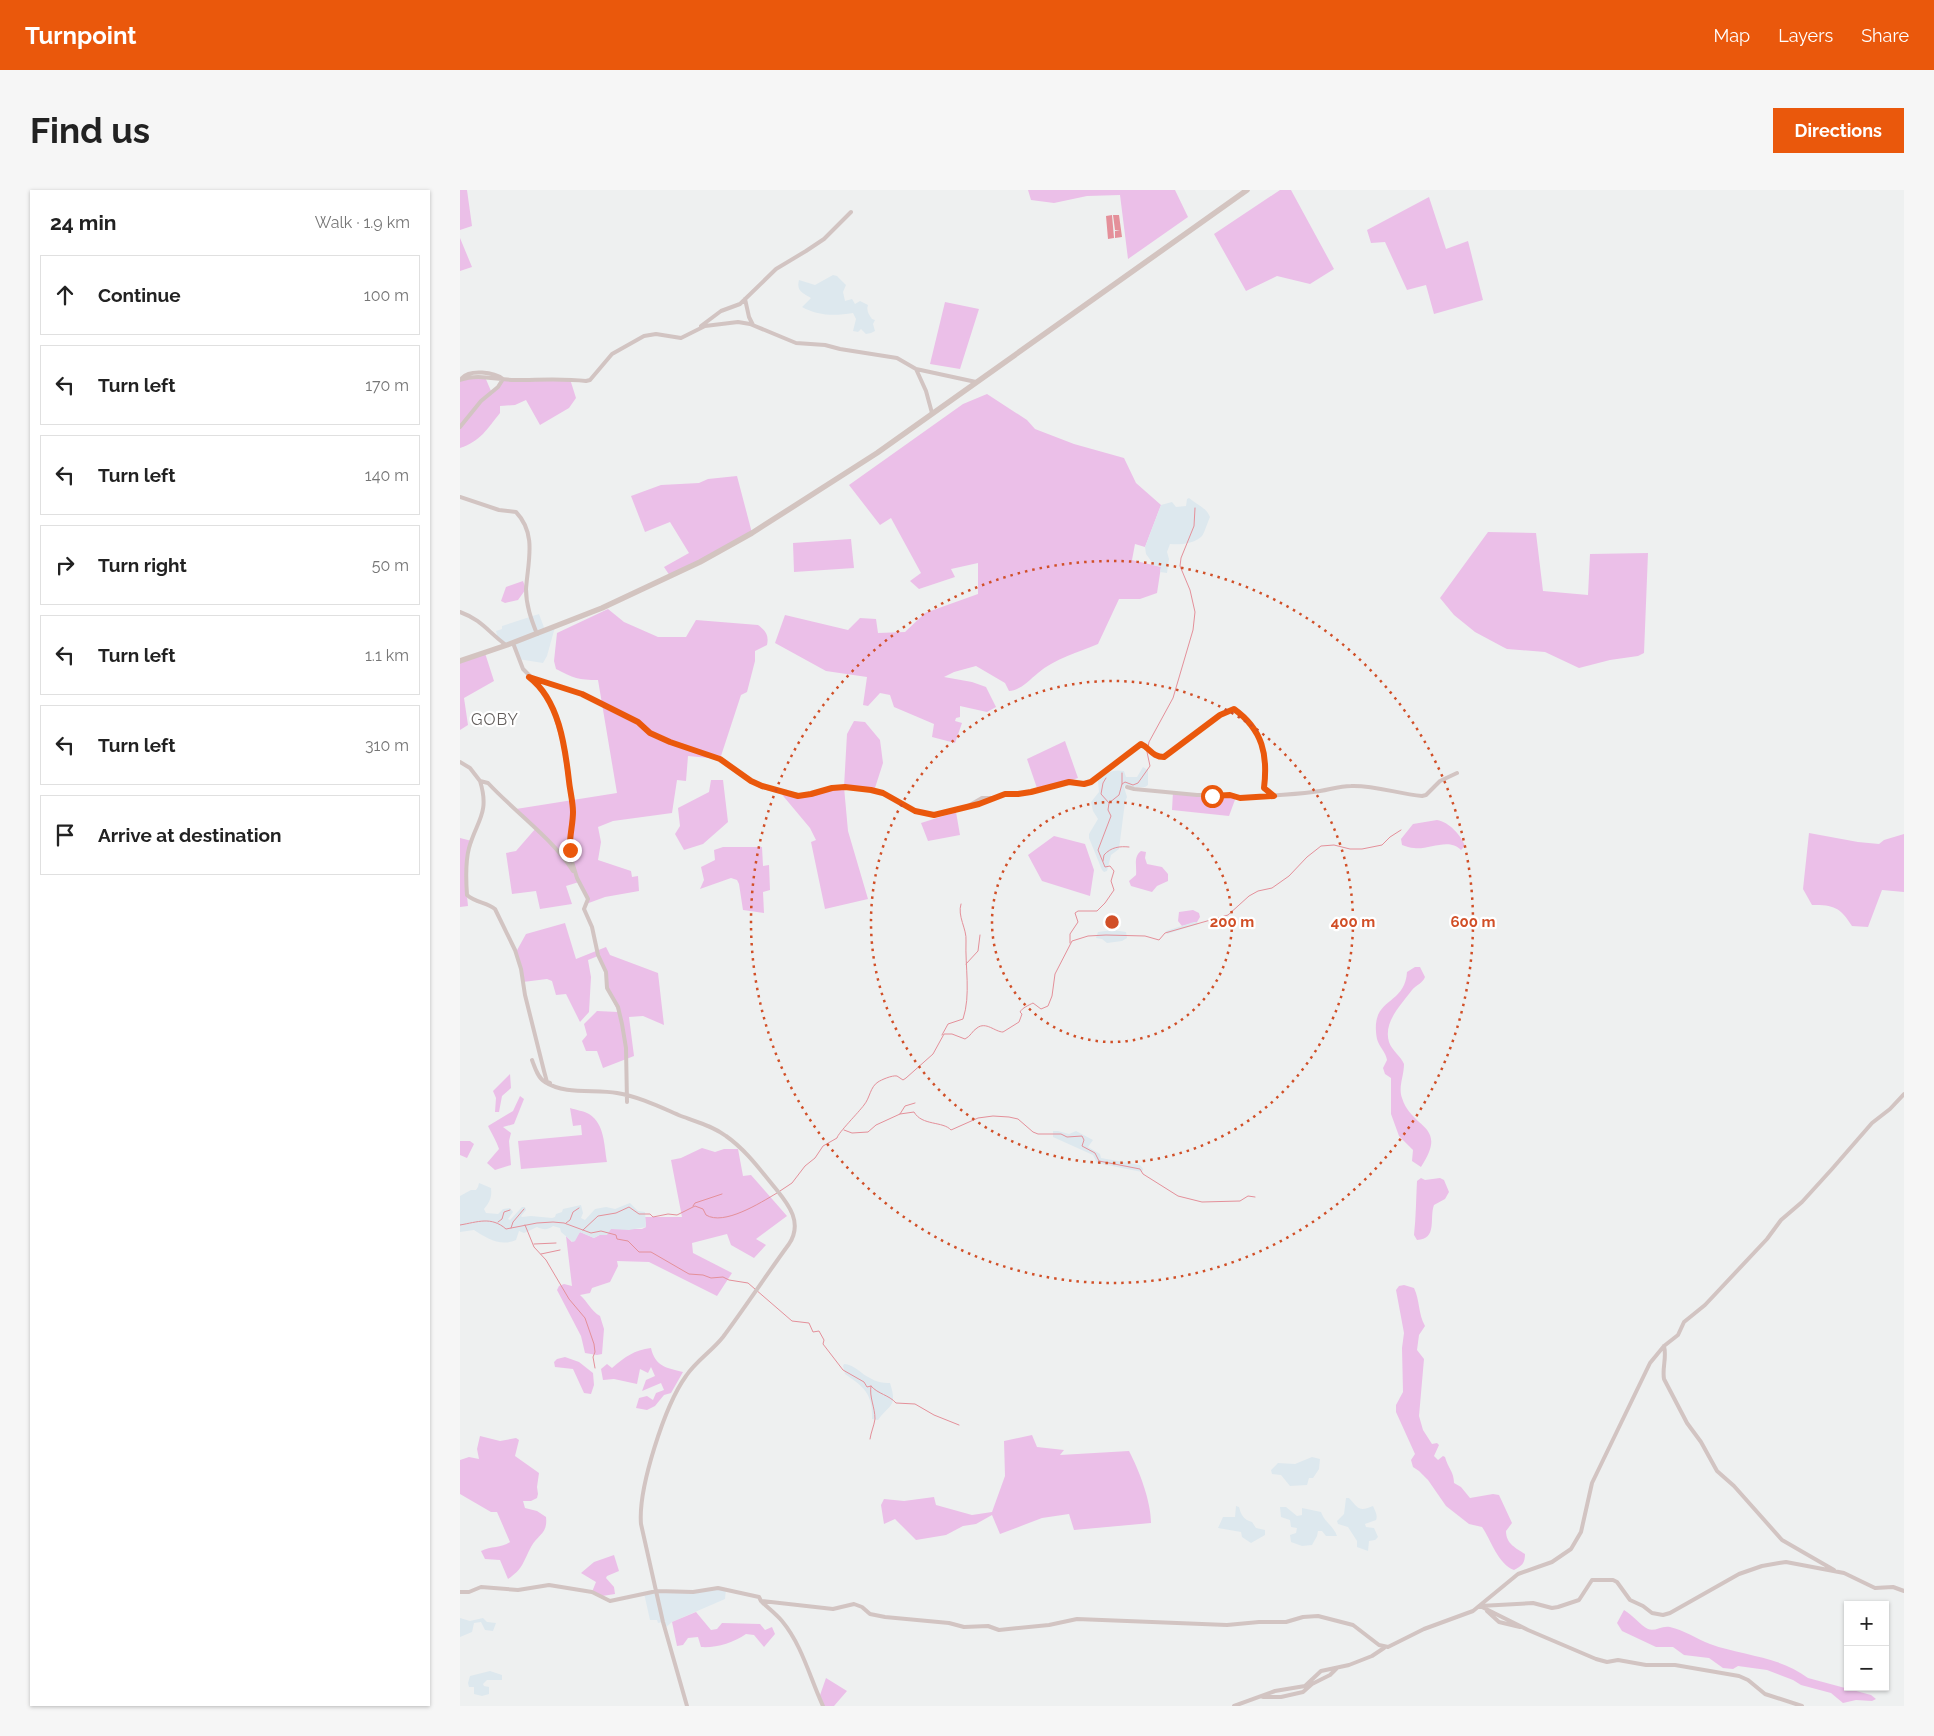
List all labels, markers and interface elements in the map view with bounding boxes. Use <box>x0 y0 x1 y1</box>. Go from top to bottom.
text: Turnpoint <box>25 21 137 50</box>
text: Map <box>1714 25 1750 46</box>
text: Layers <box>1778 25 1833 46</box>
text: Share <box>1861 25 1909 46</box>
button: Directions <box>1773 108 1904 153</box>
text: Find us <box>30 110 150 151</box>
text: 24 min <box>50 210 116 235</box>
text: Walk · 1.9 km <box>315 213 410 232</box>
icon: ahead <box>51 281 79 309</box>
text: Continue <box>98 284 181 306</box>
text: 100 m <box>364 286 409 305</box>
icon: left <box>51 371 79 399</box>
text: Turn left <box>98 374 175 396</box>
text: 170 m <box>365 376 409 395</box>
icon: left <box>51 461 79 489</box>
text: Turn left <box>98 464 175 486</box>
text: 140 m <box>365 466 409 485</box>
icon: right <box>51 551 79 579</box>
text: Turn right <box>98 554 187 576</box>
text: 50 m <box>372 556 409 575</box>
icon: left <box>51 641 79 669</box>
text: Turn left <box>98 644 175 666</box>
text: 1.1 km <box>365 646 409 665</box>
district label: GOBY <box>471 710 519 729</box>
icon: left <box>51 731 79 759</box>
text: Turn left <box>98 734 175 756</box>
text: 310 m <box>365 736 409 755</box>
route start <box>1201 785 1224 808</box>
icon: arrive <box>51 821 79 849</box>
text: Arrive at destination <box>98 824 282 846</box>
route end <box>559 839 582 862</box>
centre of rings <box>1103 913 1121 931</box>
text: 200 m <box>1210 913 1254 931</box>
text: 400 m <box>1331 913 1375 931</box>
text: 600 m <box>1450 913 1496 931</box>
map controls <box>1844 1601 1889 1691</box>
button: + <box>1844 1601 1889 1646</box>
button: − <box>1844 1646 1889 1691</box>

